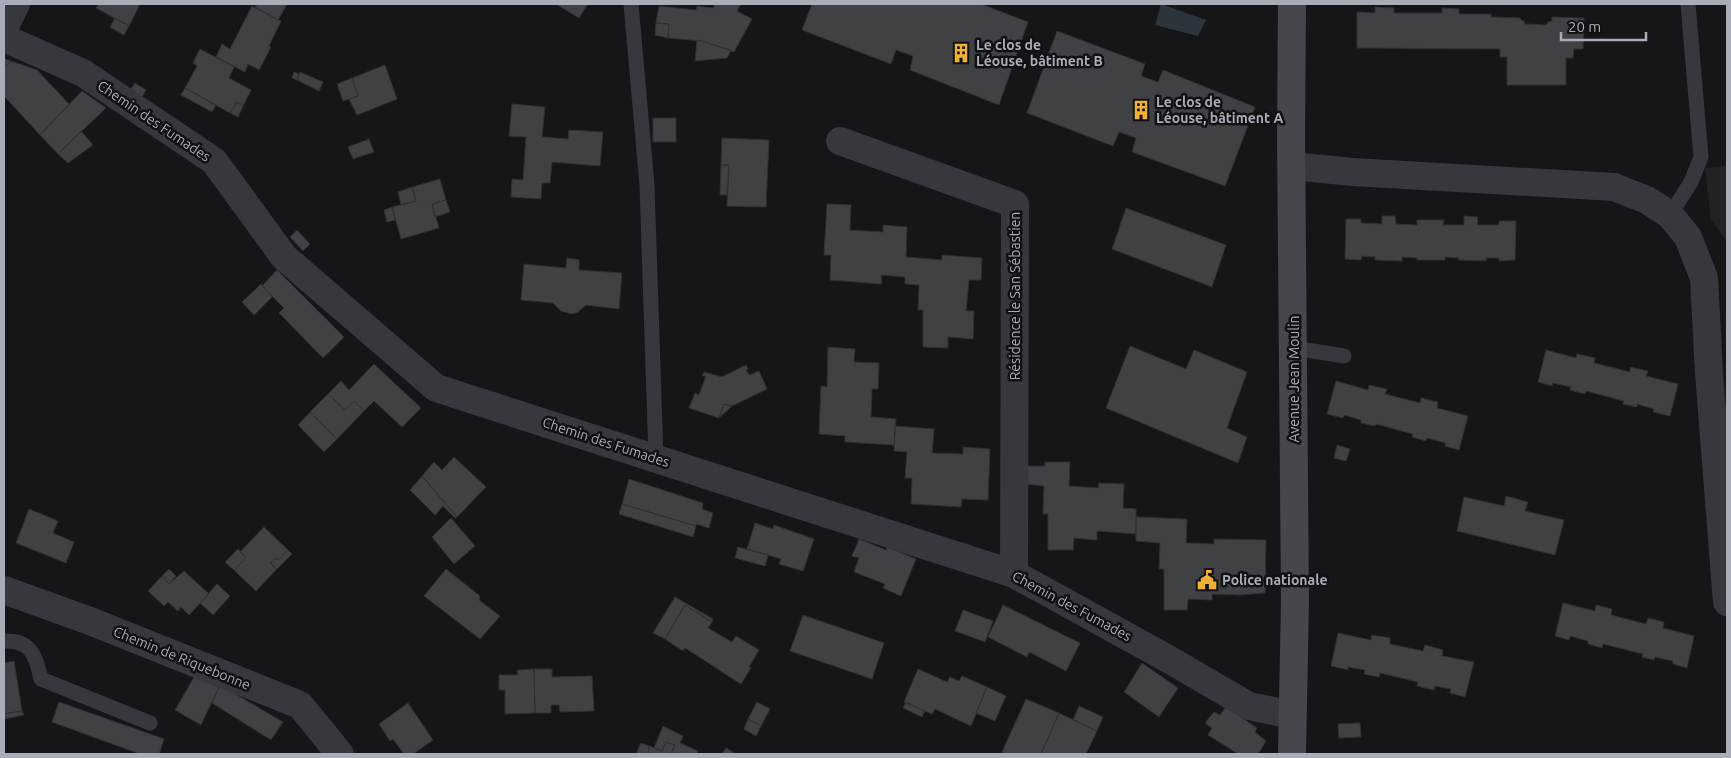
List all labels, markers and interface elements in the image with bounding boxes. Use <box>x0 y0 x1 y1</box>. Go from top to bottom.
scale bar <box>1561 10 1646 42</box>
text: 20 m <box>1568 18 1601 35</box>
place label: Le clos de Léouse, bâtiment B <box>976 37 1103 69</box>
building icon: Le clos de Léouse, bâtiment B <box>950 42 972 64</box>
street label: Chemin des Fumades <box>95 77 213 165</box>
place label: Le clos de Léouse, bâtiment A <box>1156 94 1283 126</box>
building icon: Le clos de Léouse, bâtiment A <box>1130 99 1152 121</box>
street label: Résidence le San Sébastien <box>1007 212 1023 380</box>
street label: Avenue Jean Moulin <box>1286 316 1302 442</box>
street label: Chemin des Fumades <box>540 414 672 470</box>
street label: Chemin des Fumades <box>1010 568 1134 644</box>
public building icon: Police nationale <box>1196 569 1218 591</box>
place label: Police nationale <box>1222 572 1327 588</box>
street label: Chemin de Riquebonne <box>111 623 253 693</box>

